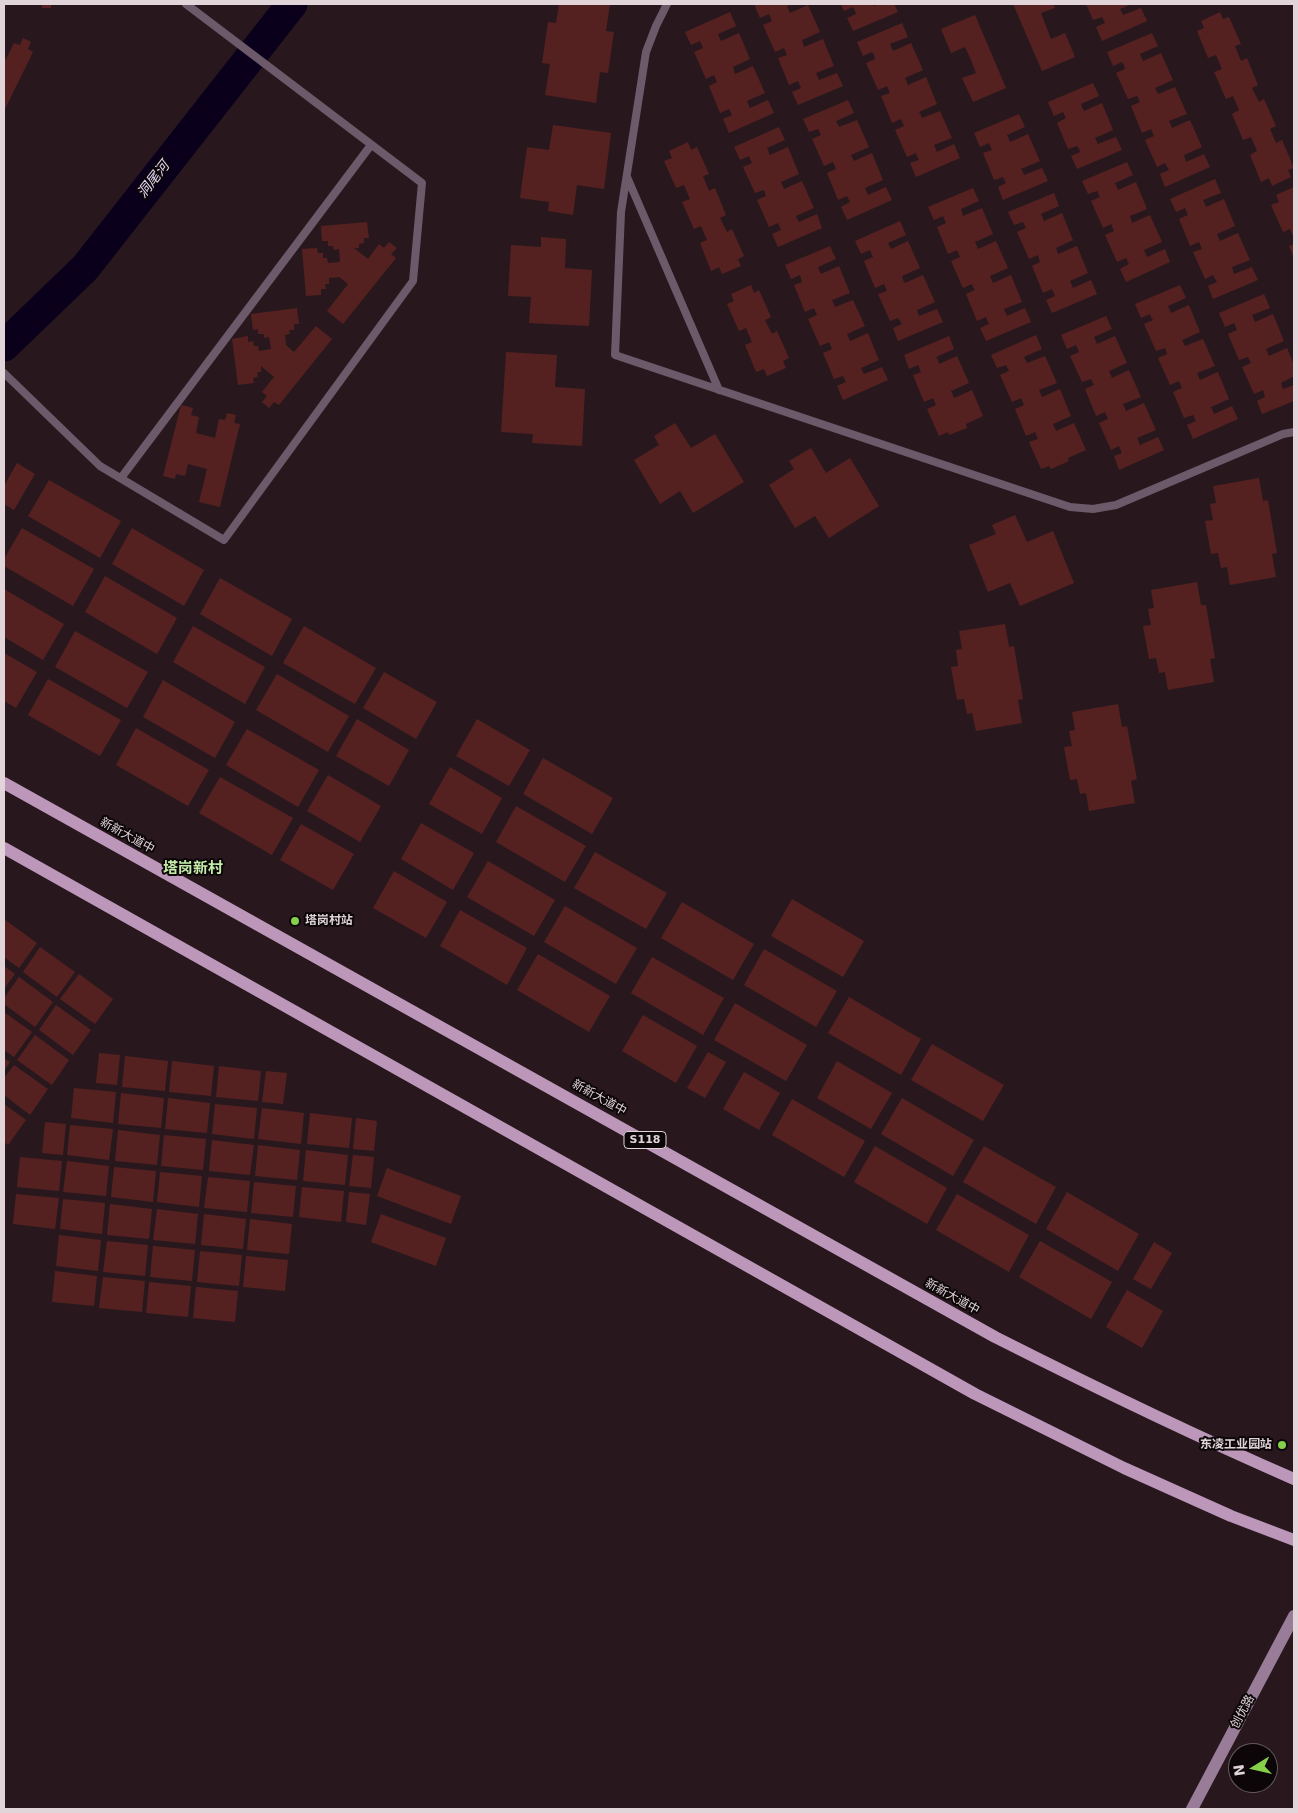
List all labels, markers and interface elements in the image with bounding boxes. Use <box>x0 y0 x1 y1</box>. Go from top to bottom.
water label: 洞尾河 <box>134 158 174 202</box>
street label: 新新大道中 <box>97 815 157 857</box>
district label: 塔岗新村 <box>163 860 223 878</box>
place label: 塔岗村站 <box>305 914 353 928</box>
marker: 塔岗村站 <box>289 915 301 927</box>
street label: 新新大道中 <box>569 1077 629 1119</box>
road number: S118 <box>624 1132 666 1148</box>
street label: 新新大道中 <box>922 1276 982 1318</box>
place label: 东凌工业园站 <box>1200 1438 1272 1452</box>
marker: 东凌工业园站 <box>1276 1439 1288 1451</box>
street label: 创优路 <box>1228 1693 1258 1731</box>
north arrow <box>1228 1743 1278 1793</box>
text: N <box>1230 1763 1248 1777</box>

